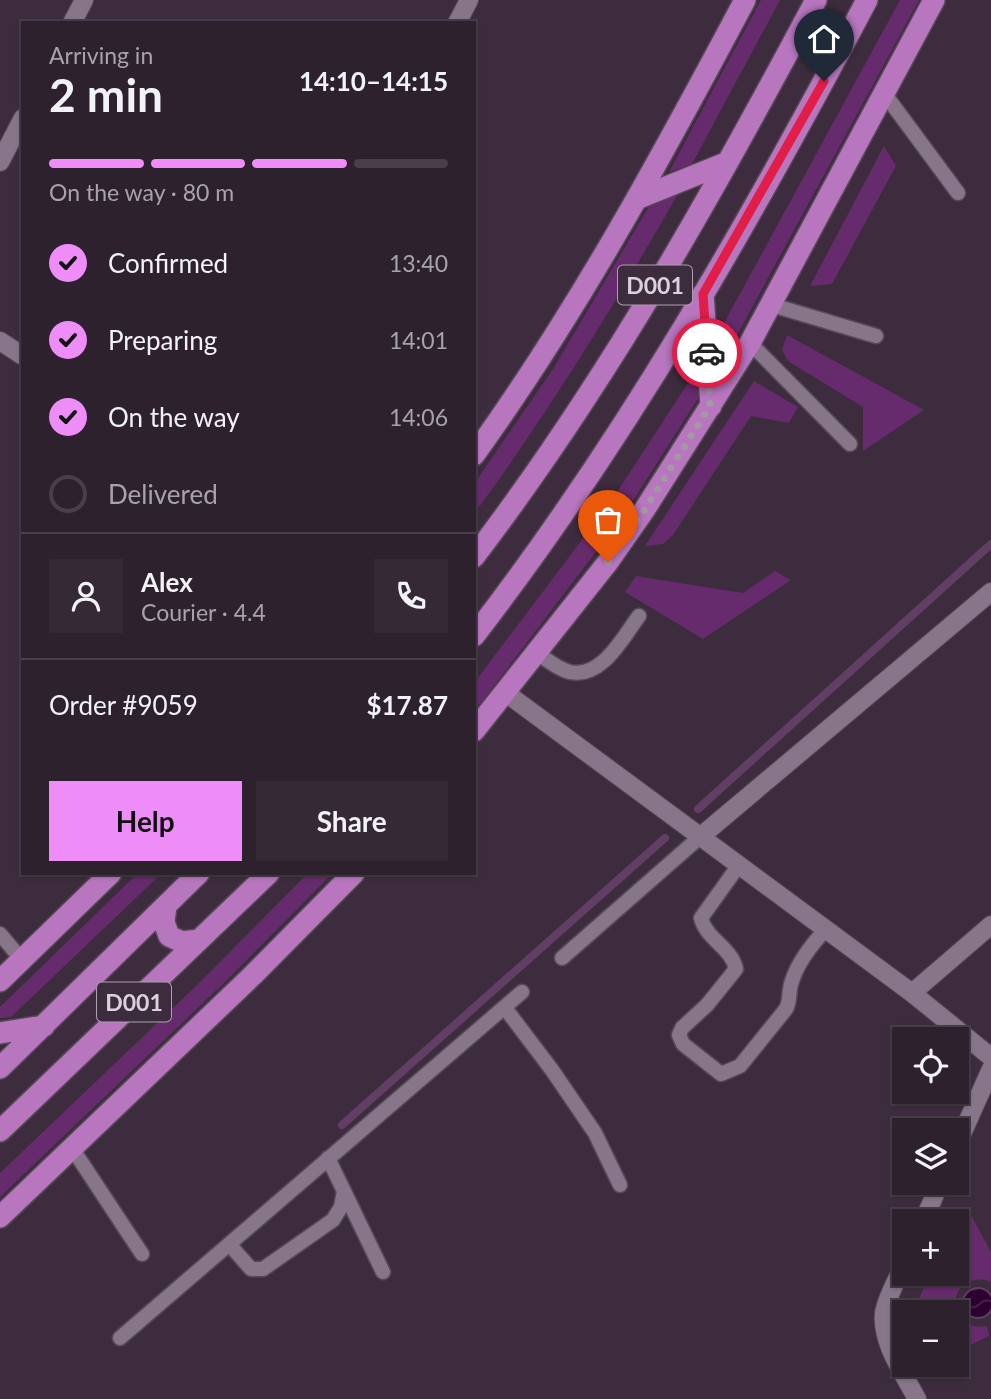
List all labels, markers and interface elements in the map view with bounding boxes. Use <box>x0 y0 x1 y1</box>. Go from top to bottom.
pin <box>794 9 854 81</box>
icon: home <box>805 20 843 58</box>
text: Arriving in <box>49 41 153 69</box>
text: 14:10–14:15 <box>299 65 448 97</box>
text: 2 min <box>49 67 163 122</box>
text: On the way · 80 m <box>49 178 234 206</box>
icon: check <box>49 244 87 282</box>
text: Confirmed <box>108 247 228 279</box>
text: 13:40 <box>389 249 448 277</box>
road number: D001 <box>618 266 692 304</box>
courier <box>672 318 742 388</box>
icon: check <box>49 321 87 359</box>
text: Preparing <box>108 324 217 356</box>
text: 14:01 <box>389 326 448 354</box>
icon: car <box>688 334 726 372</box>
icon: check <box>49 398 87 436</box>
text: On the way <box>108 401 240 433</box>
text: 14:06 <box>389 403 448 431</box>
text: Delivered <box>108 478 218 510</box>
pin <box>578 490 638 562</box>
icon: bag <box>589 501 627 539</box>
button: person <box>49 559 123 633</box>
button: phone <box>374 559 448 633</box>
text: Alex <box>141 566 193 598</box>
text: Courier · 4.4 <box>141 598 266 626</box>
text: Order #9059 <box>49 689 198 721</box>
text: $17.87 <box>366 689 448 721</box>
button: Help <box>49 781 242 861</box>
button: Share <box>256 781 448 861</box>
road number: D001 <box>97 982 171 1021</box>
map controls <box>892 1027 969 1377</box>
button: locate <box>892 1027 969 1104</box>
button: layers <box>892 1118 969 1195</box>
button: + <box>892 1209 969 1286</box>
button: − <box>892 1300 969 1377</box>

